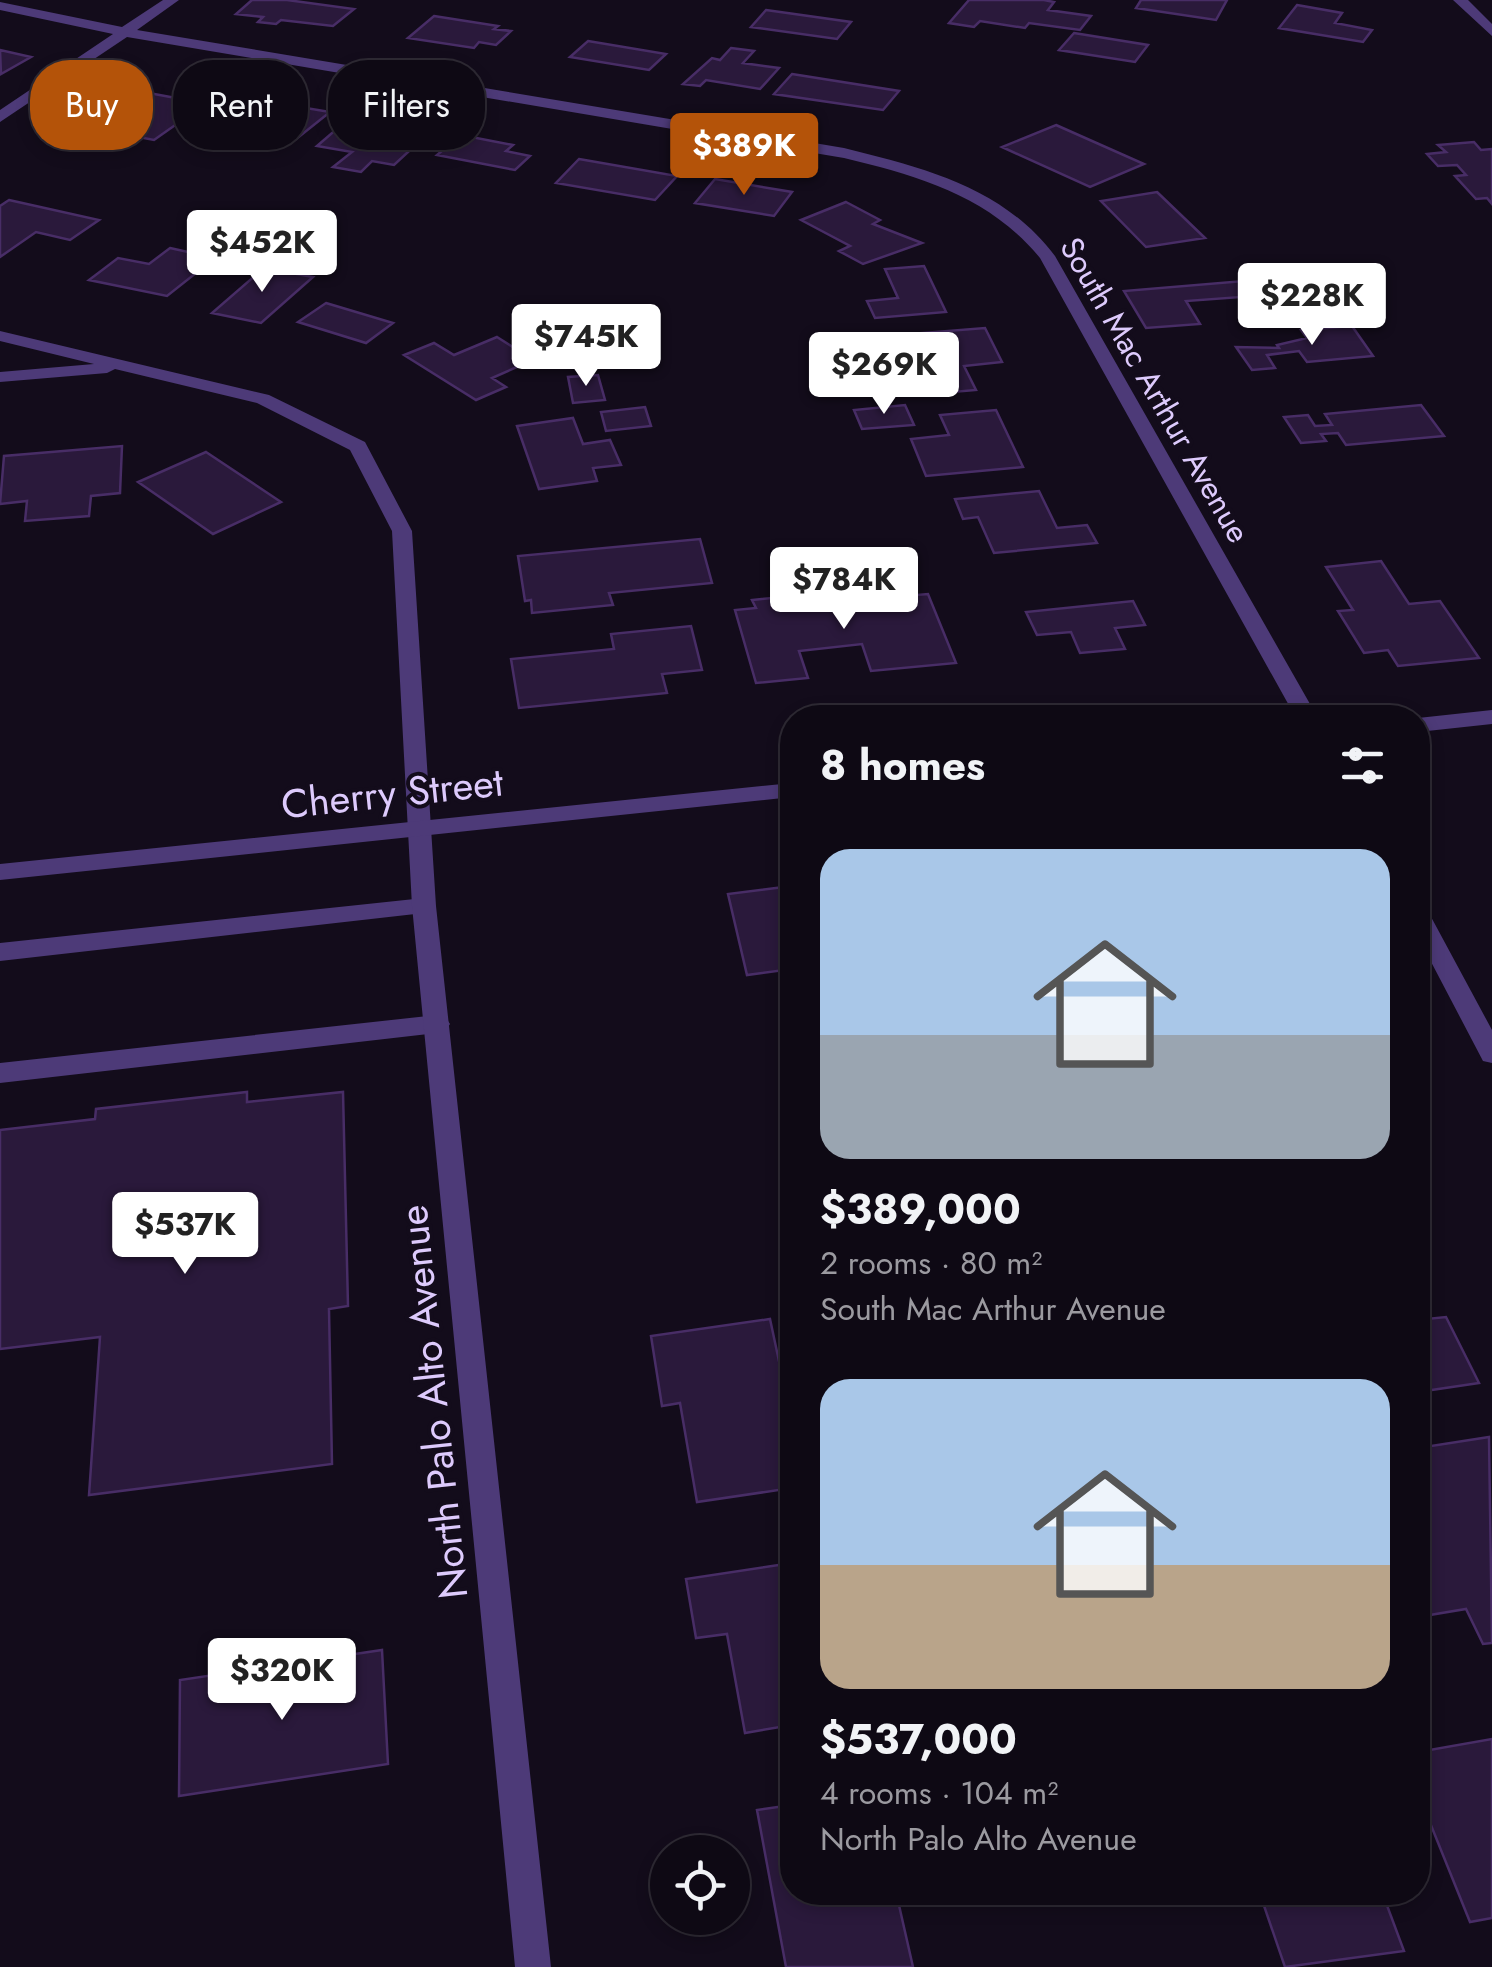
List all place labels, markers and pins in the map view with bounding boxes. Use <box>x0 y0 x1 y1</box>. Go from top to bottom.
pin: $389K <box>674 113 814 198</box>
pin: $452K <box>192 210 332 295</box>
pin: $228K <box>1242 263 1382 348</box>
pin: $745K <box>516 304 656 389</box>
pin: $269K <box>814 332 954 417</box>
pin: $784K <box>774 547 914 632</box>
pin: $537K <box>115 1192 255 1277</box>
pin: $320K <box>212 1638 352 1723</box>

